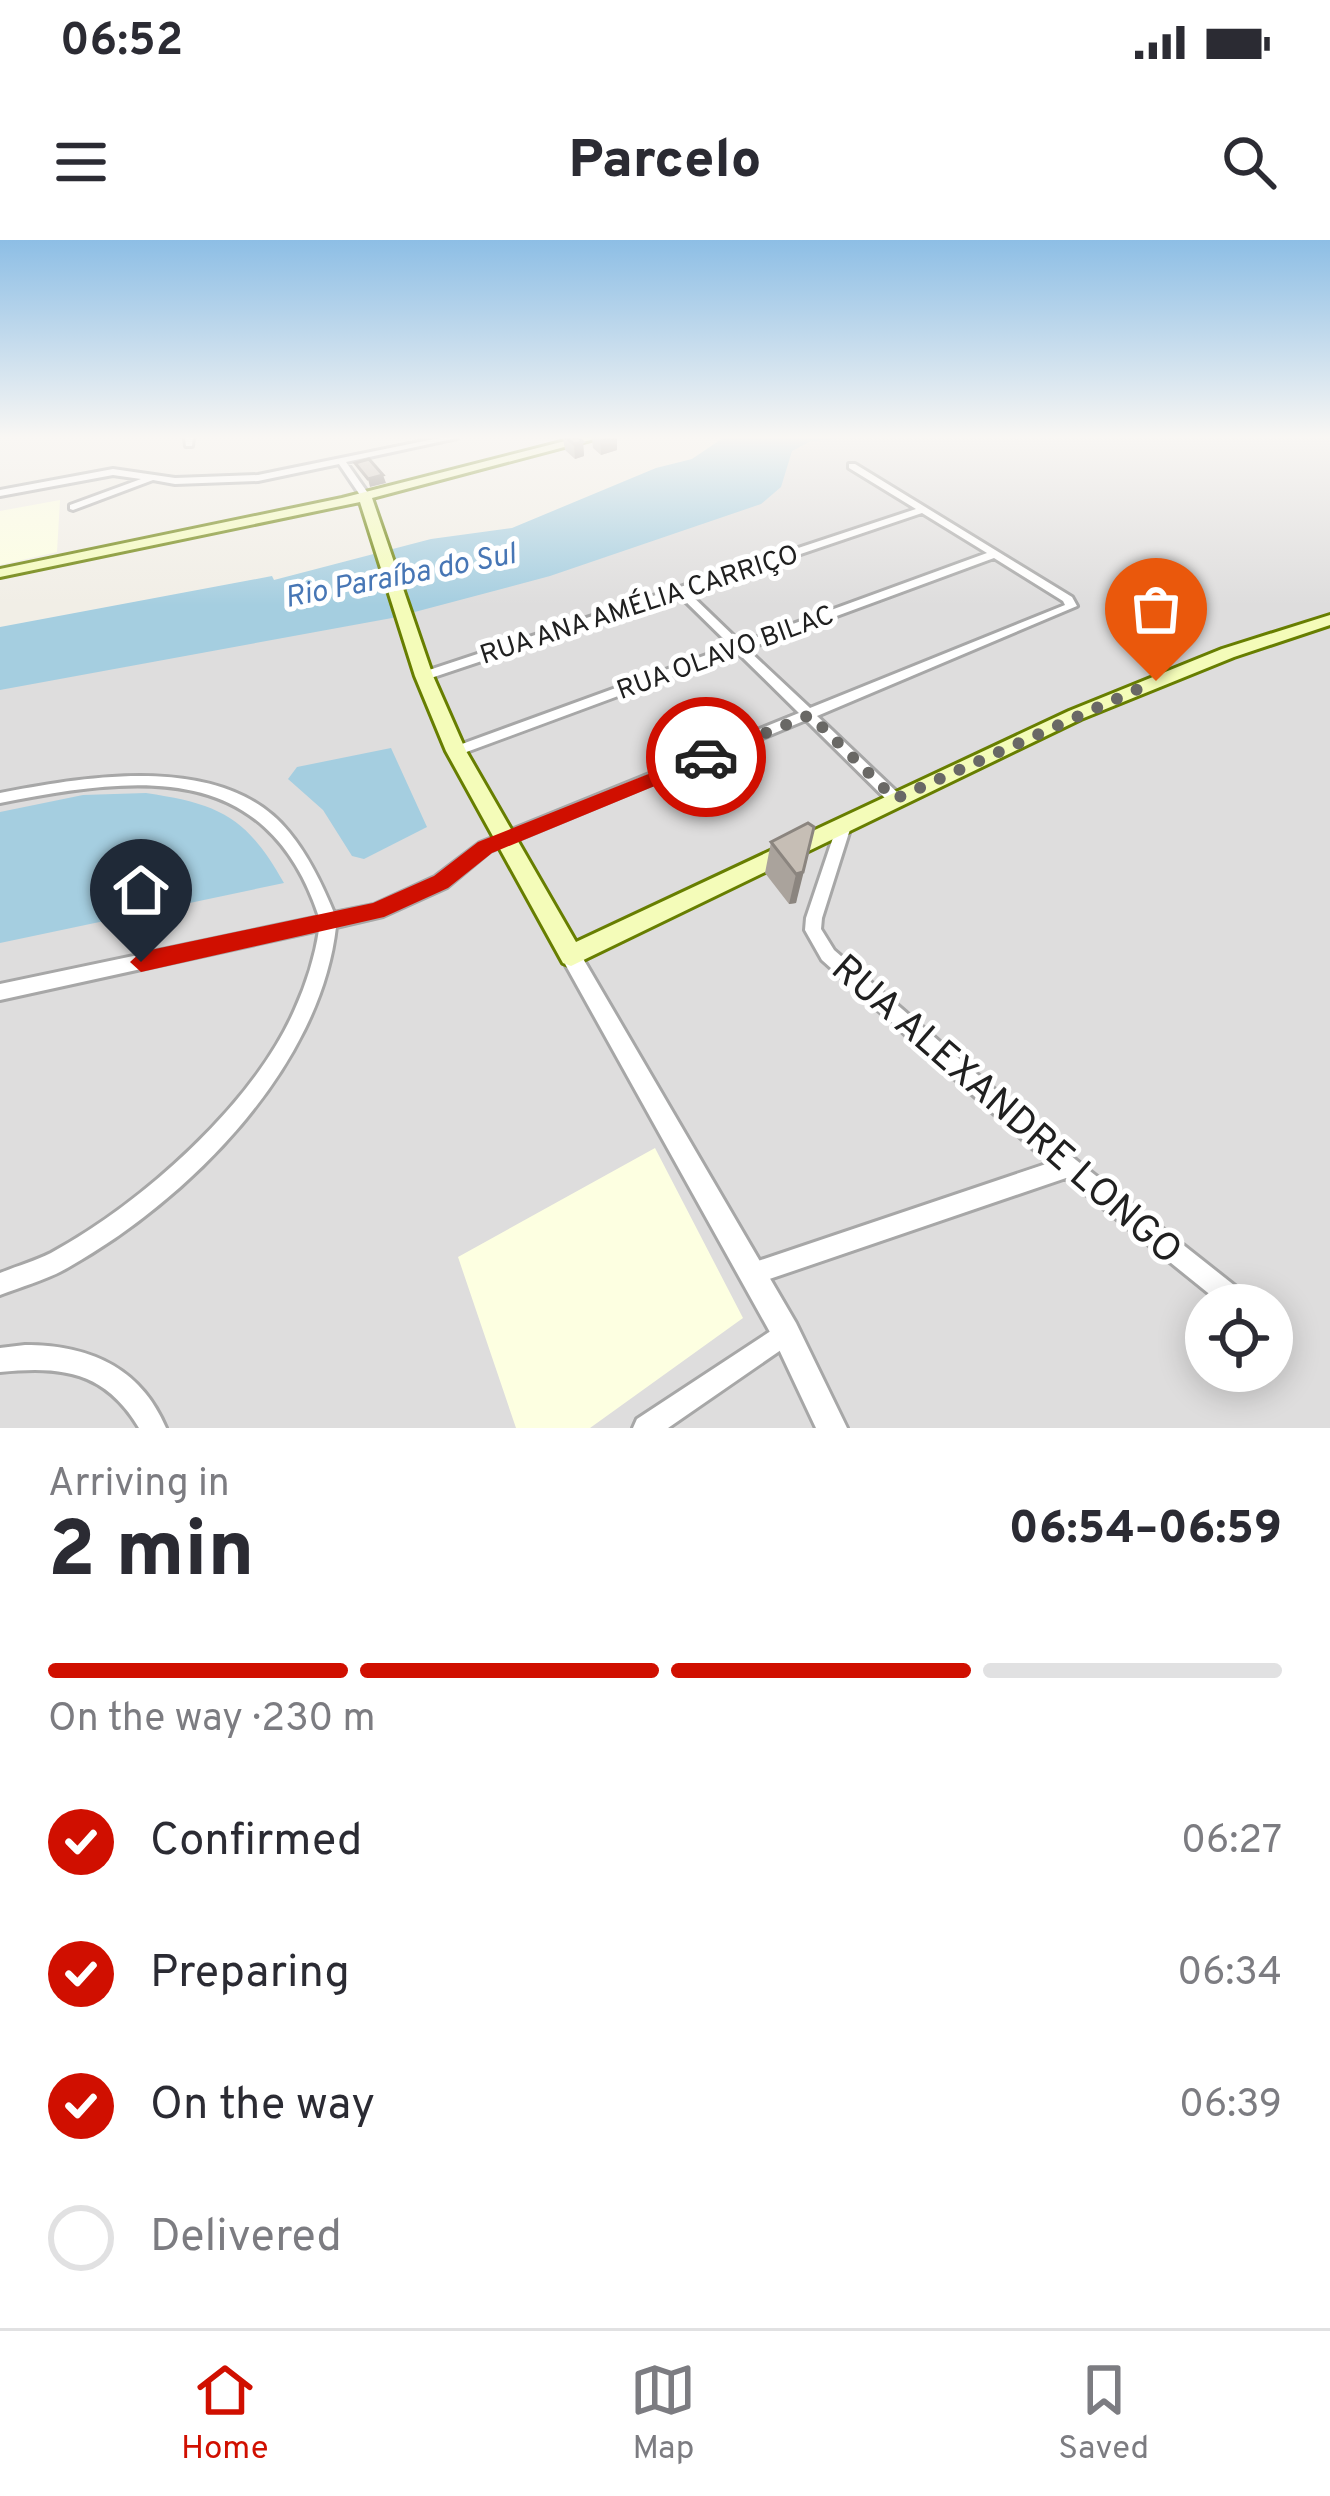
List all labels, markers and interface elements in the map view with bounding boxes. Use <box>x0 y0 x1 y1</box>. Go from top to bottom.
text: 06:52 <box>60 14 183 71</box>
text: Parcelo <box>569 128 761 197</box>
icon: menu <box>48 129 114 195</box>
icon: search <box>1216 129 1282 195</box>
water label: Rio Paraíba do Sul <box>282 537 521 618</box>
street label: RUA ANA AMÉLIA CARRIÇO <box>476 537 803 673</box>
pin <box>1105 558 1207 681</box>
icon: bag <box>1123 576 1189 642</box>
street label: RUA OLAVO BILAC <box>613 599 839 709</box>
courier <box>646 697 766 817</box>
icon: car <box>673 724 739 790</box>
pin <box>90 839 192 962</box>
icon: home <box>108 857 174 923</box>
street label: RUA ALEXANDRE LONGO <box>820 946 1190 1277</box>
map controls <box>1185 1284 1293 1392</box>
button: locate <box>1185 1284 1293 1392</box>
text: Arriving in <box>48 1461 230 1510</box>
text: 06:54–06:59 <box>1009 1502 1282 1559</box>
text: 2 min <box>48 1505 254 1604</box>
text: On the way · 230 m <box>48 1696 375 1745</box>
icon: check <box>48 1809 114 1875</box>
text: Confirmed <box>150 1814 362 1871</box>
text: 06:27 <box>1181 1818 1282 1867</box>
icon: check <box>48 1941 114 2007</box>
text: Preparing <box>150 1946 350 2003</box>
text: 06:34 <box>1177 1950 1282 1999</box>
icon: check <box>48 2073 114 2139</box>
text: On the way <box>150 2078 375 2135</box>
text: 06:39 <box>1179 2082 1282 2131</box>
text: Delivered <box>150 2210 342 2267</box>
tab: Home <box>181 2357 269 2471</box>
tab: Map <box>630 2357 696 2471</box>
tab: Saved <box>1058 2357 1149 2471</box>

